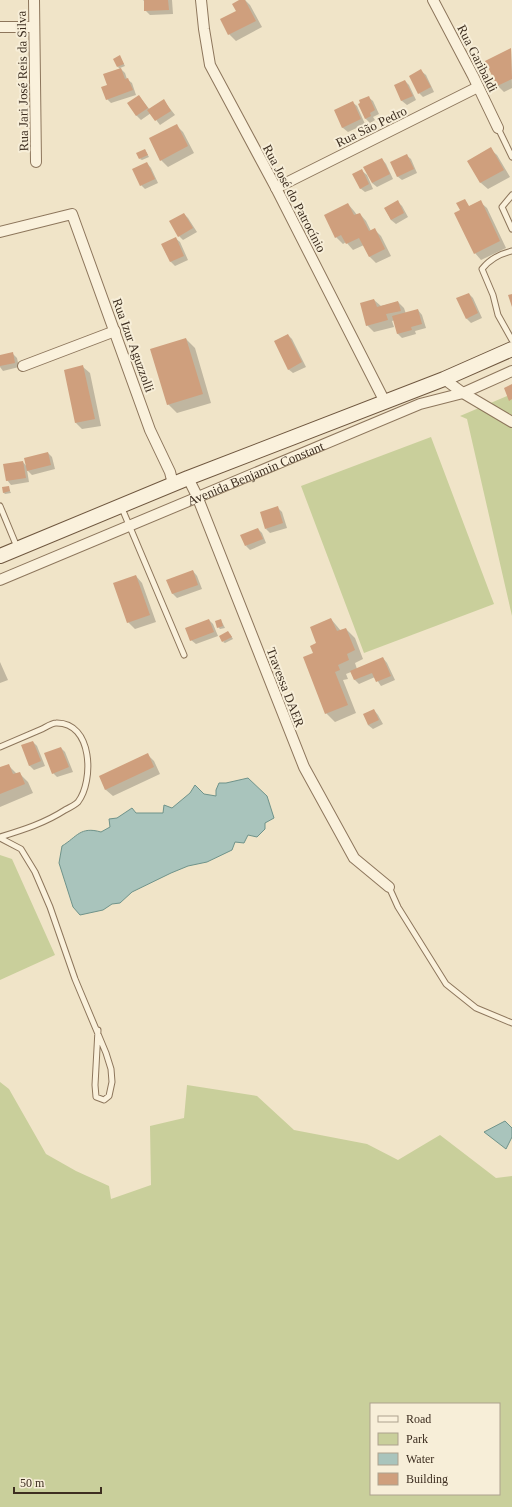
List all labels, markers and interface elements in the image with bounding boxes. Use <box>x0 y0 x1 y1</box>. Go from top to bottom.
street label: Rua Jari José Reis da Silva <box>14 10 31 151</box>
street label: Rua Garibaldi <box>454 22 501 95</box>
street label: Rua São Pedro <box>333 103 409 150</box>
street label: Rua José do Patrocínio <box>260 142 329 255</box>
street label: Rua Izur Aguzzolli <box>110 296 158 395</box>
street label: Avenida Benjamin Constant <box>185 438 326 509</box>
street label: Travessa DAER <box>263 645 308 730</box>
legend <box>370 1403 500 1495</box>
text: Road <box>406 1412 431 1426</box>
text: Park <box>406 1432 428 1446</box>
text: Water <box>406 1452 434 1466</box>
scale bar <box>14 1469 101 1495</box>
text: Building <box>406 1472 448 1486</box>
text: 50 m <box>20 1476 45 1490</box>

